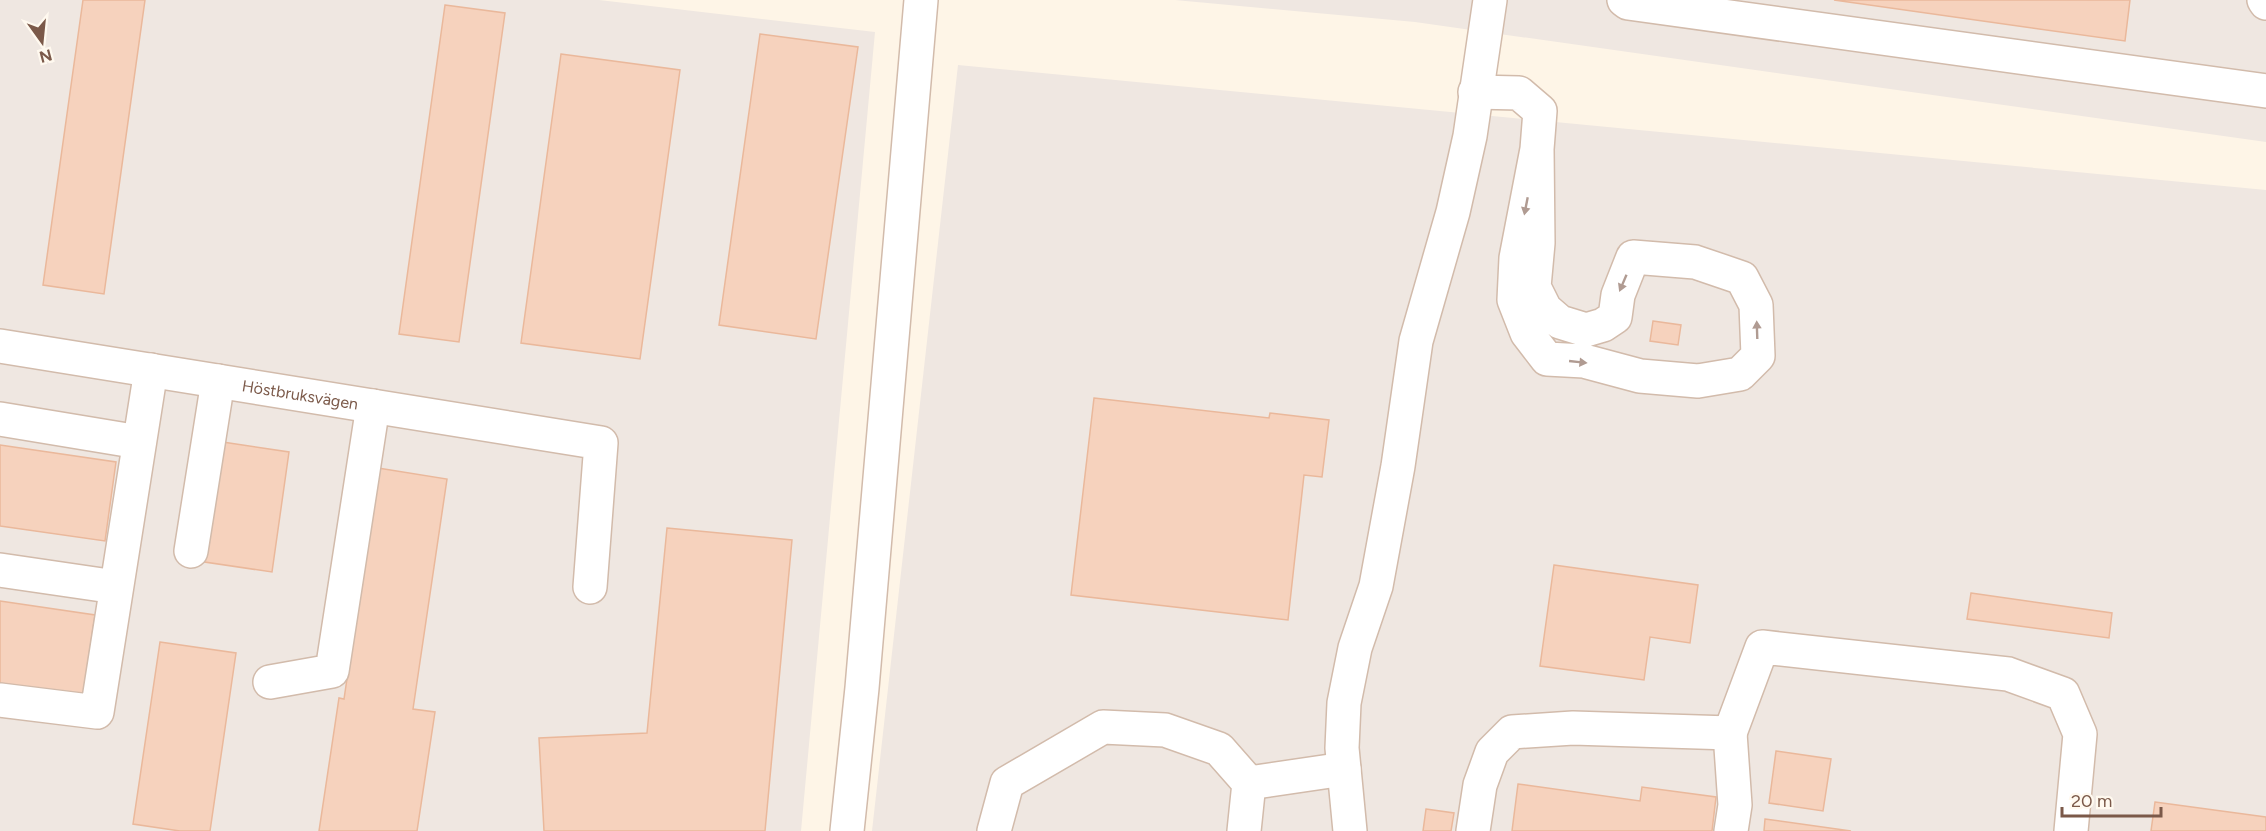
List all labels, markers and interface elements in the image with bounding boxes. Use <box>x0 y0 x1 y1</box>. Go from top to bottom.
north arrow <box>12 12 72 72</box>
text: N <box>37 45 54 67</box>
one-way arrow <box>1521 197 1530 216</box>
one-way arrow <box>1618 274 1627 291</box>
one-way arrow <box>1752 320 1762 339</box>
one-way arrow <box>1569 357 1588 367</box>
street label: Höstbruksvägen <box>241 376 360 414</box>
scale bar <box>2062 780 2161 818</box>
text: 20 m <box>2071 790 2112 812</box>

